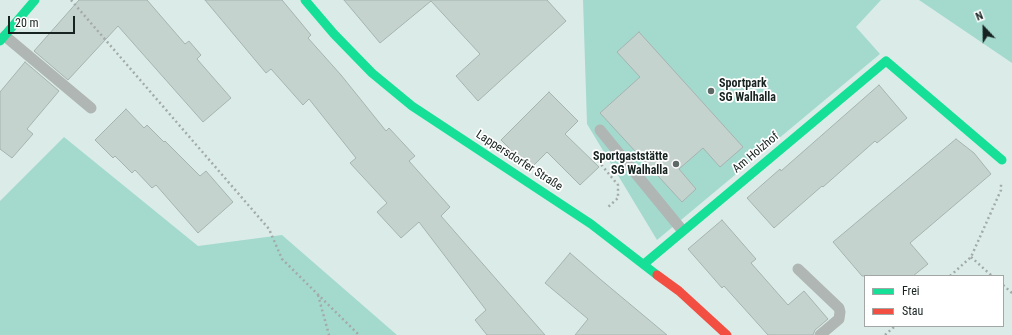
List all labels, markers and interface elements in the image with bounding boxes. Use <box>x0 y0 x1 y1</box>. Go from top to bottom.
scale bar <box>10 8 77 34</box>
north arrow <box>964 8 1004 48</box>
text: N <box>974 9 985 24</box>
text: 20 m <box>15 16 39 30</box>
place label: Sportpark SG Walhalla <box>719 77 776 105</box>
marker: Sportpark SG Walhalla <box>706 86 716 96</box>
street label: Lappersdorfer Straße <box>473 128 565 194</box>
street label: Am Holzhof <box>730 130 782 176</box>
place label: Sportgaststätte SG Walhalla <box>593 150 668 178</box>
marker: Sportgaststätte SG Walhalla <box>671 159 681 169</box>
legend <box>864 275 1004 327</box>
text: Frei <box>902 284 920 298</box>
text: Stau <box>902 304 923 318</box>

